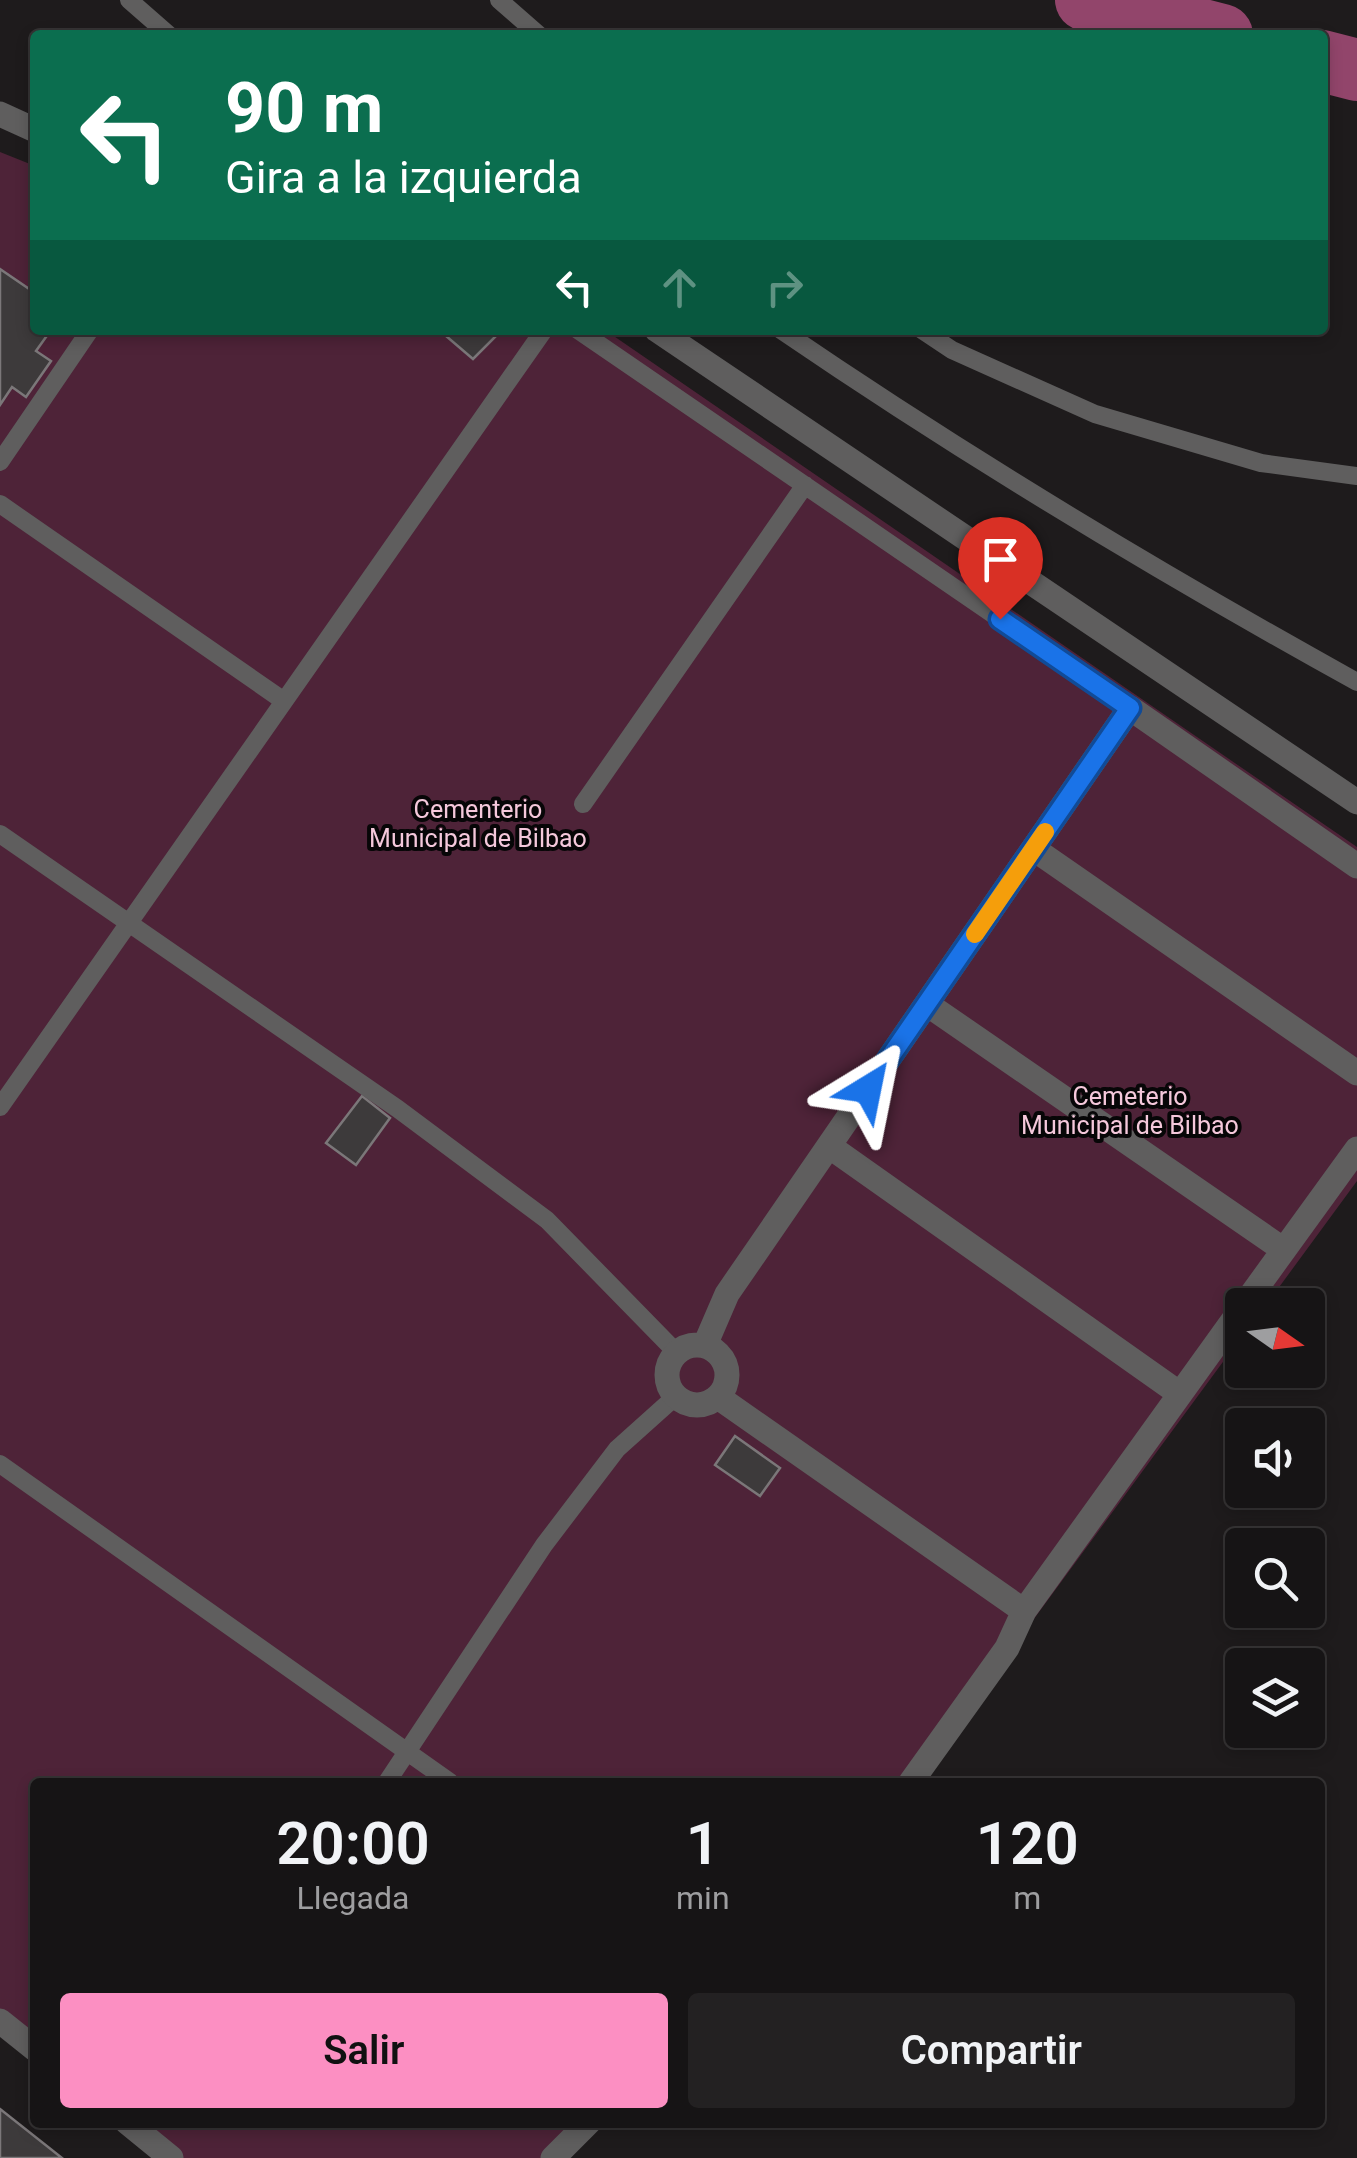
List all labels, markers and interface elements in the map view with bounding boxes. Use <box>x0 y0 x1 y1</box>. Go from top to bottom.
text: 90 m <box>225 67 383 149</box>
icon: left <box>60 70 190 200</box>
text: Gira a la izquierda <box>225 151 582 204</box>
icon: left <box>547 260 602 315</box>
icon: ahead <box>652 260 707 315</box>
icon: right <box>757 260 812 315</box>
pin <box>958 517 1043 620</box>
icon: arrive <box>973 532 1028 587</box>
park label: Cementerio Municipal de Bilbao <box>369 795 587 853</box>
position arrow <box>816 1037 920 1141</box>
park label: Cemeterio Municipal de Bilbao <box>1021 1082 1239 1140</box>
north arrow <box>1225 1288 1325 1388</box>
map controls <box>1225 1288 1325 1748</box>
button: sound <box>1225 1408 1325 1508</box>
button: search <box>1225 1528 1325 1628</box>
button: layers <box>1225 1648 1325 1748</box>
text: 20:00 <box>276 1808 430 1879</box>
text: 1 <box>686 1808 720 1879</box>
text: 120 <box>976 1808 1079 1879</box>
text: Llegada <box>297 1879 409 1917</box>
text: min <box>676 1879 730 1917</box>
text: m <box>1013 1879 1041 1917</box>
button: Salir <box>60 1993 668 2108</box>
button: Compartir <box>688 1993 1295 2108</box>

